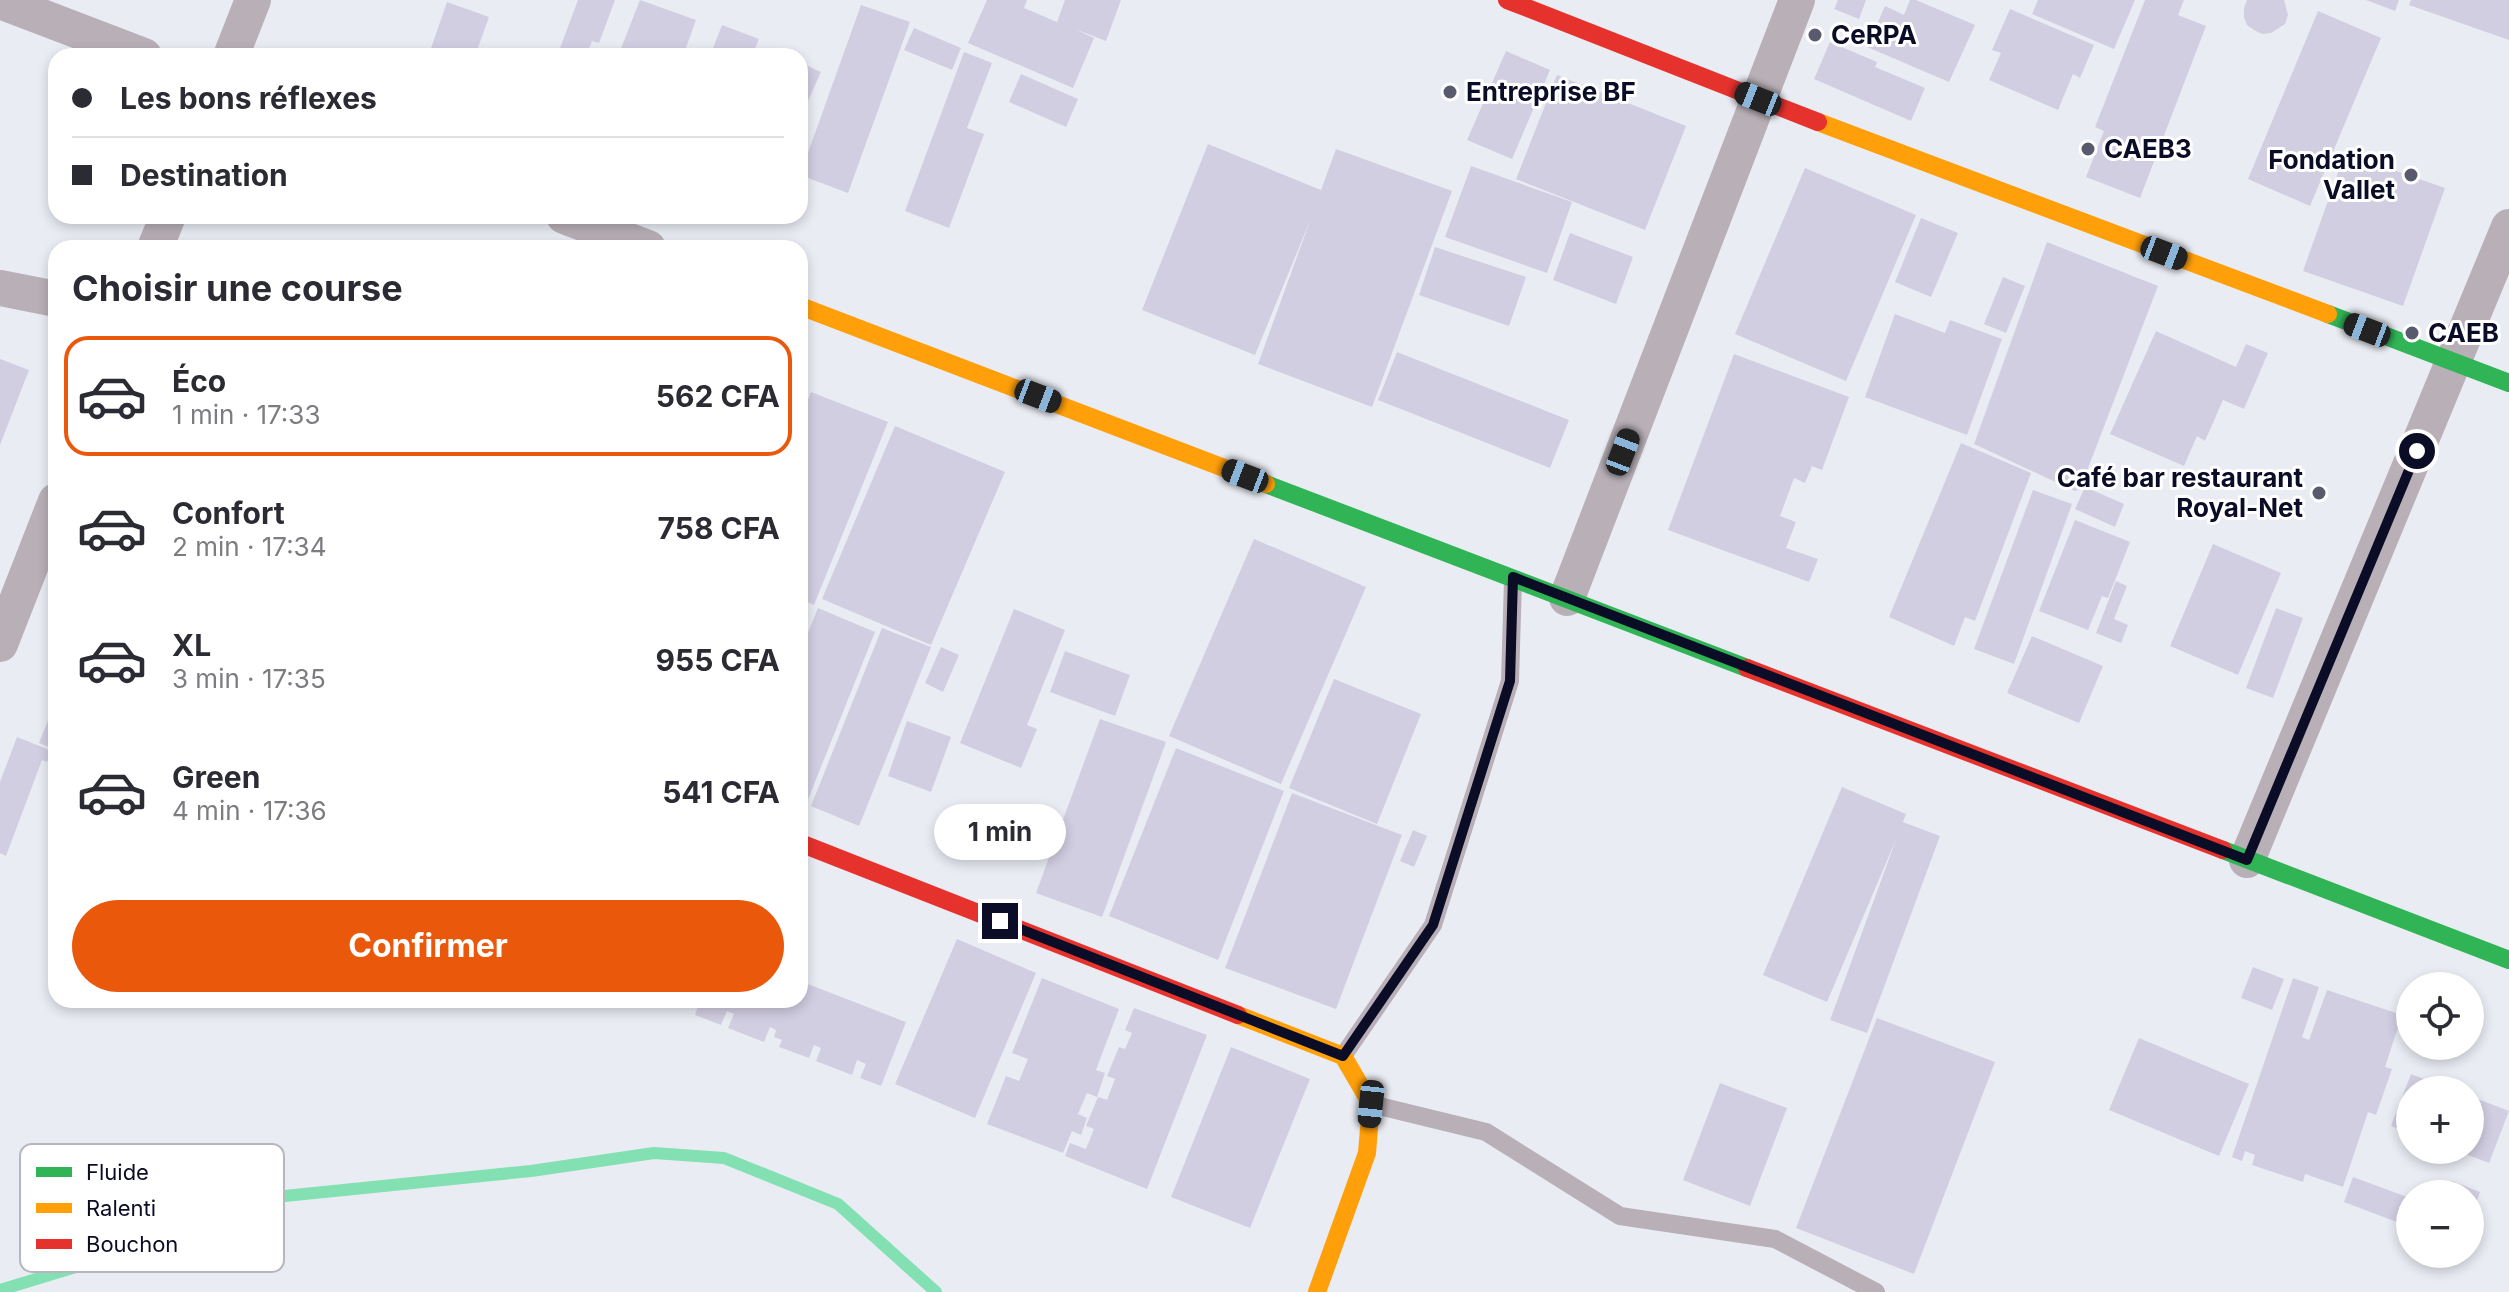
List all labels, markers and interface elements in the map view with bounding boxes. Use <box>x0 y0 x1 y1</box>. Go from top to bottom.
place label: CeRPA <box>1831 19 1917 50</box>
marker: CeRPA <box>1806 26 1824 44</box>
place label: Entreprise BF <box>1466 76 1636 107</box>
car <box>1731 79 1785 119</box>
text: Les bons réflexes <box>120 80 377 116</box>
marker: Entreprise BF <box>1441 83 1459 101</box>
place label: CAEB3 <box>2104 133 2192 164</box>
marker: CAEB3 <box>2079 140 2097 158</box>
place label: Fondation Vallet <box>2268 144 2395 205</box>
text: Destination <box>120 157 288 193</box>
marker: Fondation Vallet <box>2402 166 2420 184</box>
car <box>2137 233 2191 273</box>
text: Choisir une course <box>72 266 403 310</box>
car <box>2340 310 2394 350</box>
place label: CAEB <box>2428 317 2499 348</box>
marker: CAEB <box>2403 324 2421 342</box>
icon: car <box>76 360 148 432</box>
text: Éco <box>172 363 226 399</box>
car <box>1011 376 1065 416</box>
text: 562 CFA <box>656 378 780 414</box>
text: 1 min · 17:33 <box>172 399 320 430</box>
car <box>1603 425 1643 479</box>
route start <box>2399 433 2435 469</box>
car <box>1218 456 1272 496</box>
place label: Café bar restaurant Royal-Net <box>2057 462 2303 523</box>
marker: Café bar restaurant Royal-Net <box>2310 484 2328 502</box>
icon: car <box>76 492 148 564</box>
text: Confort <box>172 495 285 531</box>
text: 758 CFA <box>658 510 780 546</box>
text: 2 min · 17:34 <box>172 531 326 562</box>
icon: car <box>76 624 148 696</box>
text: XL <box>172 627 211 663</box>
text: 955 CFA <box>656 642 780 678</box>
text: 3 min · 17:35 <box>172 663 326 694</box>
icon: car <box>76 756 148 828</box>
text: Green <box>172 759 260 795</box>
text: 541 CFA <box>662 774 780 810</box>
text: 4 min · 17:36 <box>172 795 327 826</box>
callout: 1 min <box>934 805 1066 861</box>
text: 1 min <box>968 816 1032 847</box>
button: Confirmer <box>72 900 784 992</box>
route end <box>982 903 1018 939</box>
map controls <box>2396 972 2484 1268</box>
button: locate <box>2396 972 2484 1060</box>
button: + <box>2396 1076 2484 1164</box>
car <box>1357 1079 1385 1129</box>
legend <box>20 1144 284 1272</box>
text: Fluide <box>86 1159 149 1185</box>
button: − <box>2396 1180 2484 1268</box>
text: Ralenti <box>86 1195 156 1221</box>
text: Bouchon <box>86 1231 178 1257</box>

